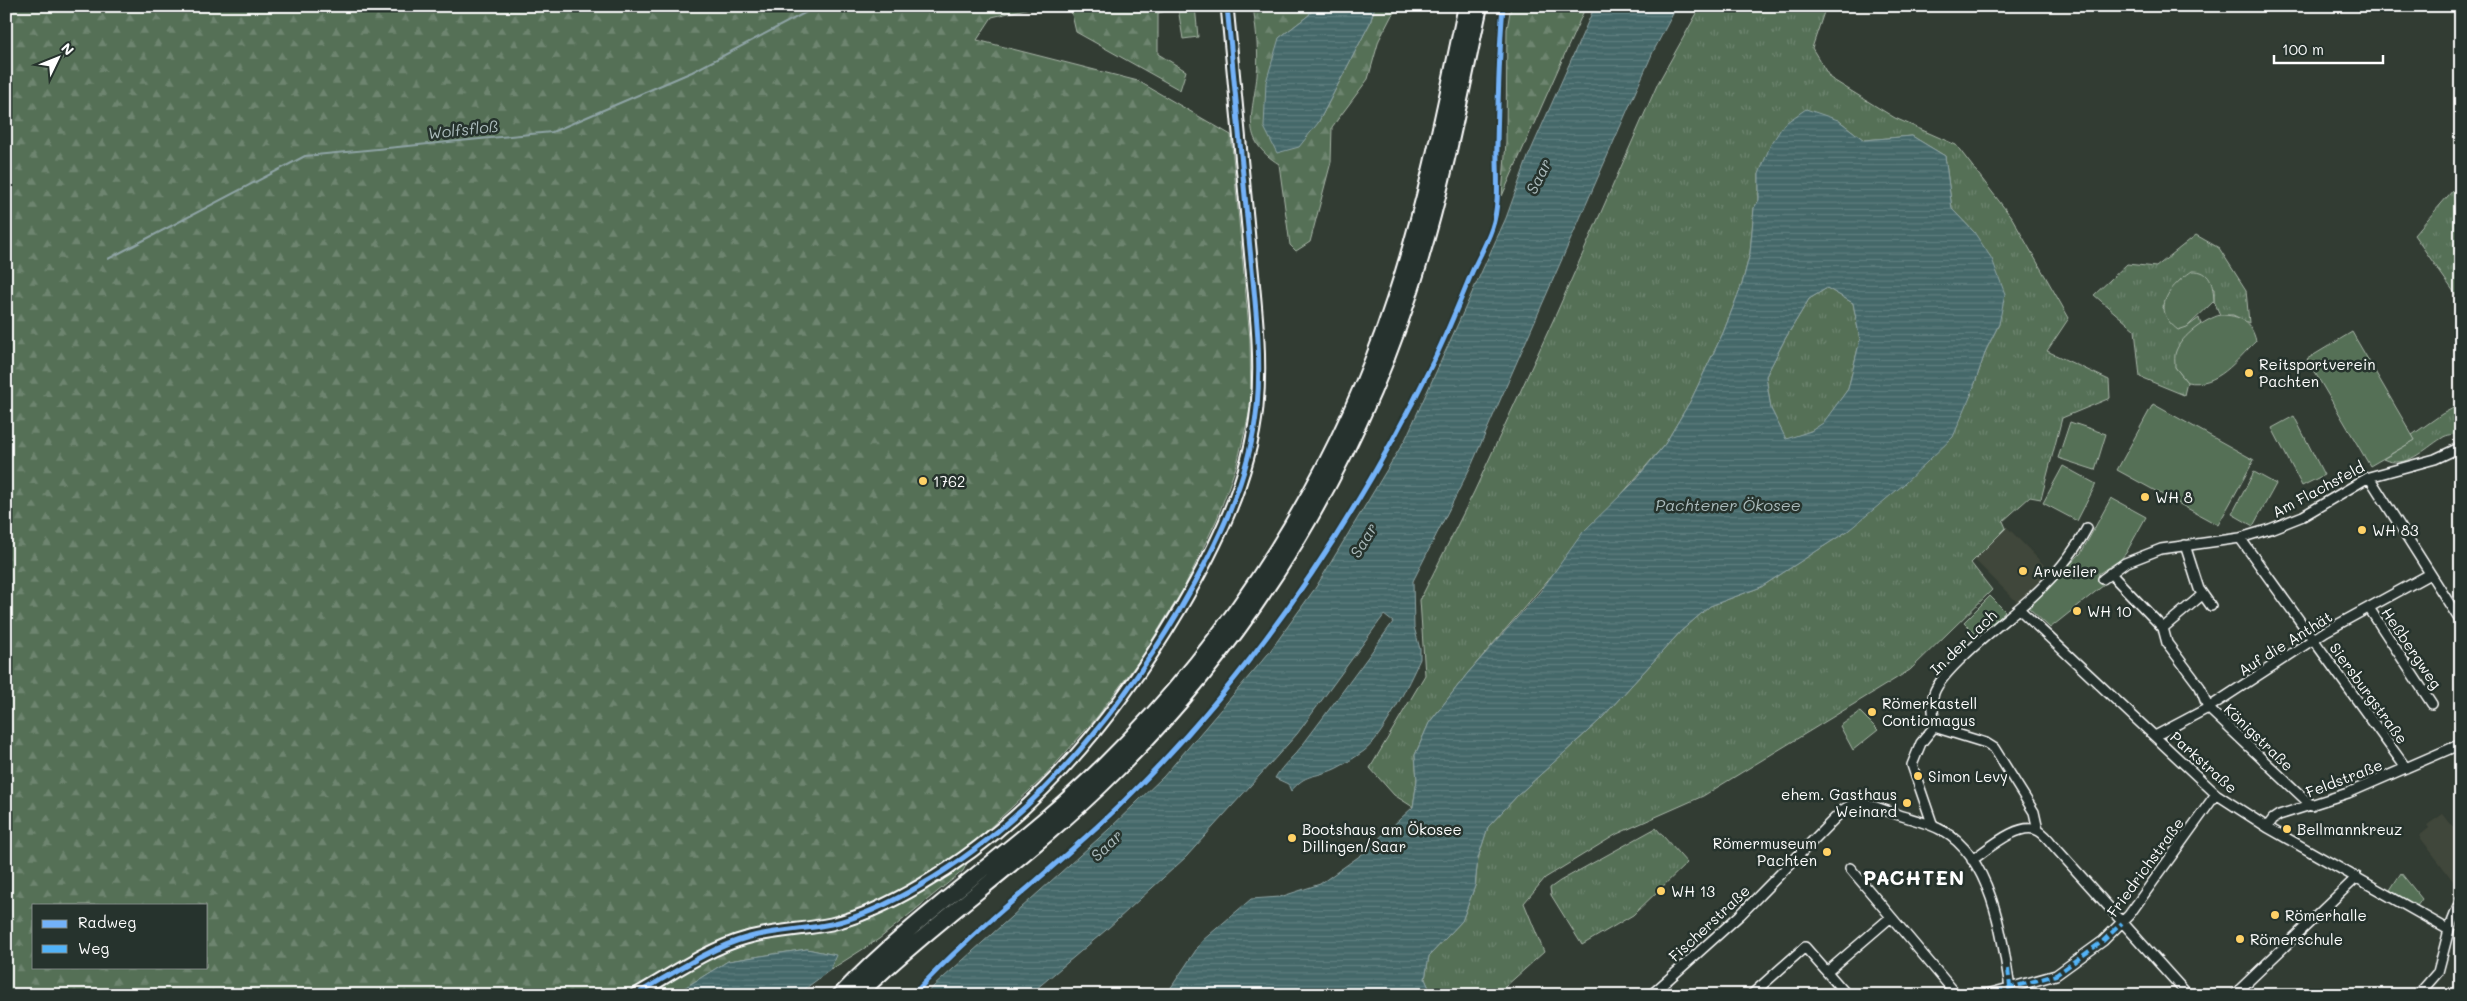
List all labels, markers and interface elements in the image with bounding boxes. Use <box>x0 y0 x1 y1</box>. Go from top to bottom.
north arrow <box>32 32 82 82</box>
scale bar <box>2274 32 2383 64</box>
text: N <box>57 38 78 59</box>
text: 100 m <box>2282 39 2324 59</box>
water label: Wolfsfloß <box>426 115 500 143</box>
water label: Saar <box>1520 155 1556 197</box>
place label: Reitsportverein Pachten <box>2259 354 2376 391</box>
marker: Reitsportverein Pachten <box>2243 367 2255 379</box>
street label: Am Flachsfeld <box>2268 456 2368 522</box>
place label: 1762 <box>933 471 965 491</box>
marker: 1762 <box>917 475 929 487</box>
place label: WH 8 <box>2155 487 2193 507</box>
marker: WH 8 <box>2139 491 2151 503</box>
water label: Pachtener Ökosee <box>1655 494 1801 515</box>
water label: Saar <box>1344 519 1382 561</box>
place label: WH 83 <box>2372 520 2419 540</box>
marker: WH 83 <box>2356 524 2368 536</box>
place label: Arweiler <box>2033 561 2097 581</box>
marker: Arweiler <box>2017 565 2029 577</box>
place label: WH 10 <box>2087 601 2132 621</box>
street label: Heßbergweg <box>2377 603 2447 693</box>
street label: In der Lach <box>1925 605 2001 679</box>
marker: WH 10 <box>2071 605 2083 617</box>
street label: Auf die Anthät <box>2234 606 2336 680</box>
street label: Siersburgstraße <box>2325 638 2413 748</box>
place label: Römerkastell Contiomagus <box>1882 693 1977 730</box>
street label: Königstraße <box>2220 699 2298 775</box>
marker: Römerkastell Contiomagus <box>1866 706 1878 718</box>
street label: Parkstraße <box>2166 727 2242 797</box>
street label: Feldstraße <box>2303 754 2385 802</box>
place label: Simon Levy <box>1928 766 2008 786</box>
marker: Simon Levy <box>1912 770 1924 782</box>
place label: ehem. Gasthaus Weinard <box>1781 784 1897 821</box>
marker: ehem. Gasthaus Weinard <box>1901 797 1913 809</box>
street label: Friedrichstraße <box>2102 813 2188 921</box>
place label: Bootshaus am Ökosee Dillingen/Saar <box>1302 819 1462 856</box>
place label: Bellmannkreuz <box>2297 819 2402 839</box>
marker: Bellmannkreuz <box>2281 823 2293 835</box>
water label: Saar <box>1085 825 1127 865</box>
marker: Bootshaus am Ökosee Dillingen/Saar <box>1286 832 1298 844</box>
place label: Römermuseum Pachten <box>1713 833 1817 870</box>
marker: Römermuseum Pachten <box>1821 846 1833 858</box>
district label: PACHTEN <box>1863 864 1965 890</box>
street label: Fischerstraße <box>1664 880 1754 966</box>
place label: WH 13 <box>1671 881 1715 901</box>
marker: WH 13 <box>1655 885 1667 897</box>
legend <box>32 904 208 968</box>
place label: Römerhalle <box>2285 905 2367 925</box>
marker: Römerhalle <box>2269 909 2281 921</box>
text: Radweg <box>78 912 136 932</box>
place label: Römerschule <box>2250 929 2343 949</box>
marker: Römerschule <box>2234 933 2246 945</box>
text: Weg <box>78 938 109 958</box>

